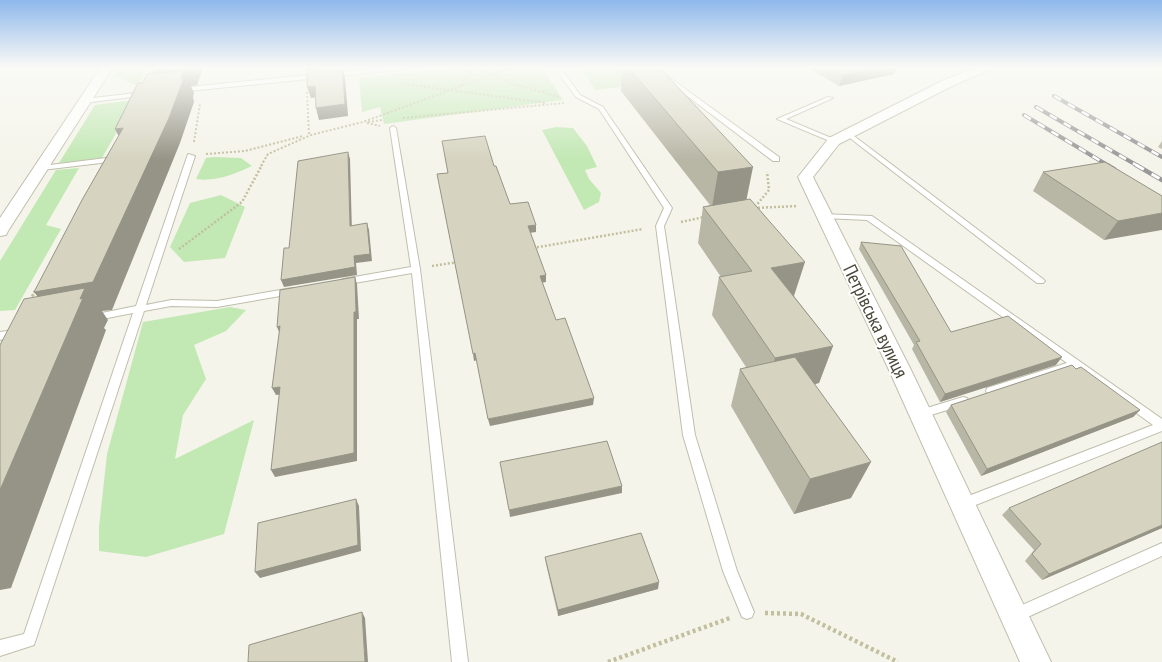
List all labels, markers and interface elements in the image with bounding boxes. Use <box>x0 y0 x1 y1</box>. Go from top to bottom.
street label: Петрівська вулиця <box>838 260 914 382</box>

